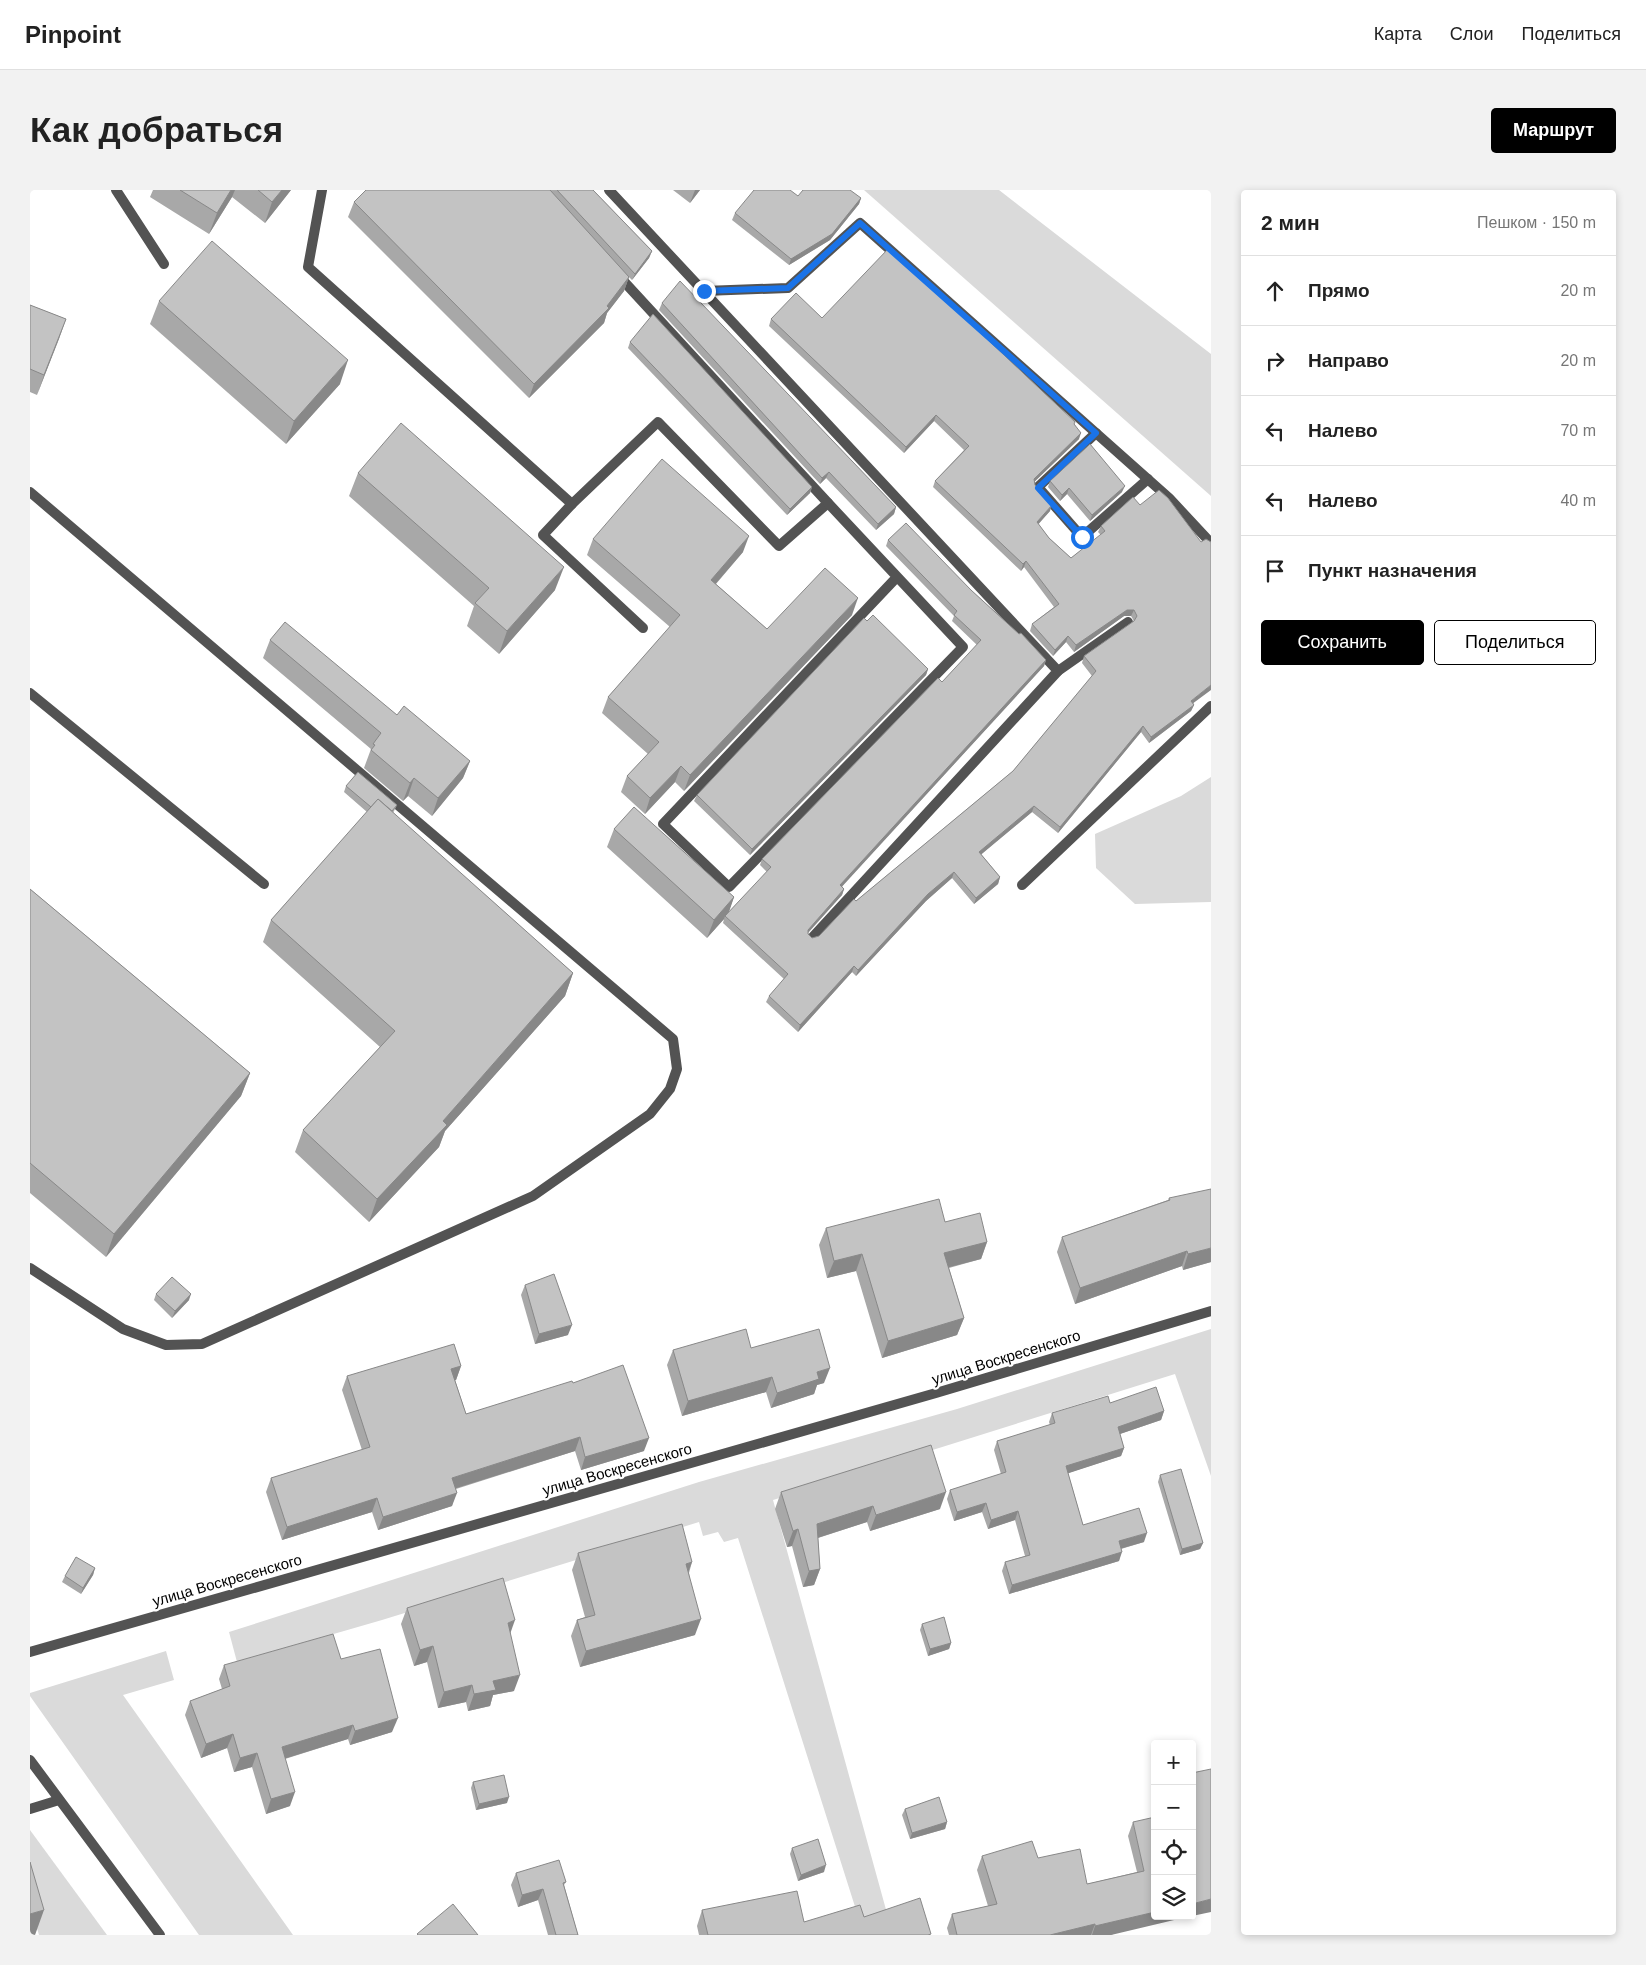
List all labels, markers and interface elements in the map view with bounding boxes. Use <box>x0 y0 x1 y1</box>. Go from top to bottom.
text: Pinpoint <box>25 21 121 48</box>
text: Карта <box>1374 24 1422 44</box>
text: Слои <box>1450 24 1494 44</box>
text: Поделиться <box>1522 24 1621 44</box>
button: Маршрут <box>1491 108 1616 153</box>
text: Как добраться <box>30 110 283 149</box>
text: 2 мин <box>1261 211 1320 234</box>
text: Пешком · 150 m <box>1477 214 1596 231</box>
icon: ahead <box>1261 277 1289 305</box>
route end <box>693 280 716 303</box>
text: Прямо <box>1308 280 1370 301</box>
text: 20 m <box>1560 282 1596 299</box>
icon: right <box>1261 347 1289 375</box>
text: Направо <box>1308 350 1389 371</box>
text: 20 m <box>1560 352 1596 369</box>
icon: left <box>1261 417 1289 445</box>
text: Налево <box>1308 420 1378 441</box>
text: 70 m <box>1560 422 1596 439</box>
icon: left <box>1261 487 1289 515</box>
text: Налево <box>1308 490 1378 511</box>
text: 40 m <box>1560 492 1596 509</box>
route start <box>1071 526 1094 549</box>
icon: arrive <box>1261 557 1289 585</box>
text: Пункт назначения <box>1308 560 1477 581</box>
button: Сохранить <box>1261 620 1424 665</box>
button: Поделиться <box>1434 620 1596 665</box>
street label: улица Воскресенского <box>930 1326 1082 1388</box>
street label: улица Воскресенского <box>540 1440 694 1498</box>
street label: улица Воскресенского <box>150 1551 304 1609</box>
map controls <box>1151 1740 1196 1920</box>
button: + <box>1151 1740 1196 1785</box>
button: − <box>1151 1785 1196 1830</box>
button: locate <box>1151 1830 1196 1875</box>
button: layers <box>1151 1875 1196 1920</box>

